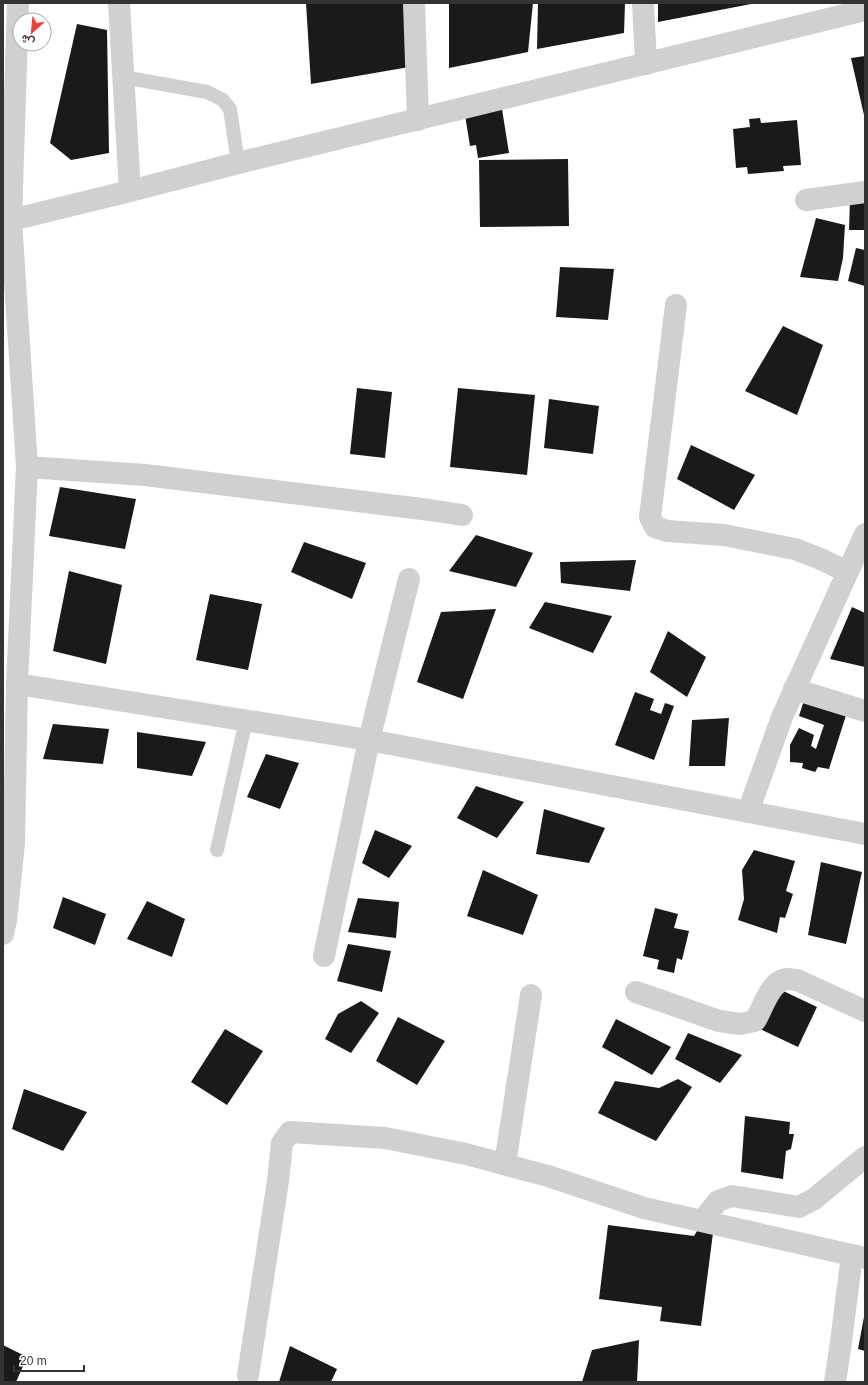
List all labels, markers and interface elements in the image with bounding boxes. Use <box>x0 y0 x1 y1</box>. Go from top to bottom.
north arrow <box>12 12 52 52</box>
text: ش <box>19 32 37 49</box>
scale bar <box>14 1347 84 1373</box>
text: 20 m <box>20 1354 47 1368</box>

